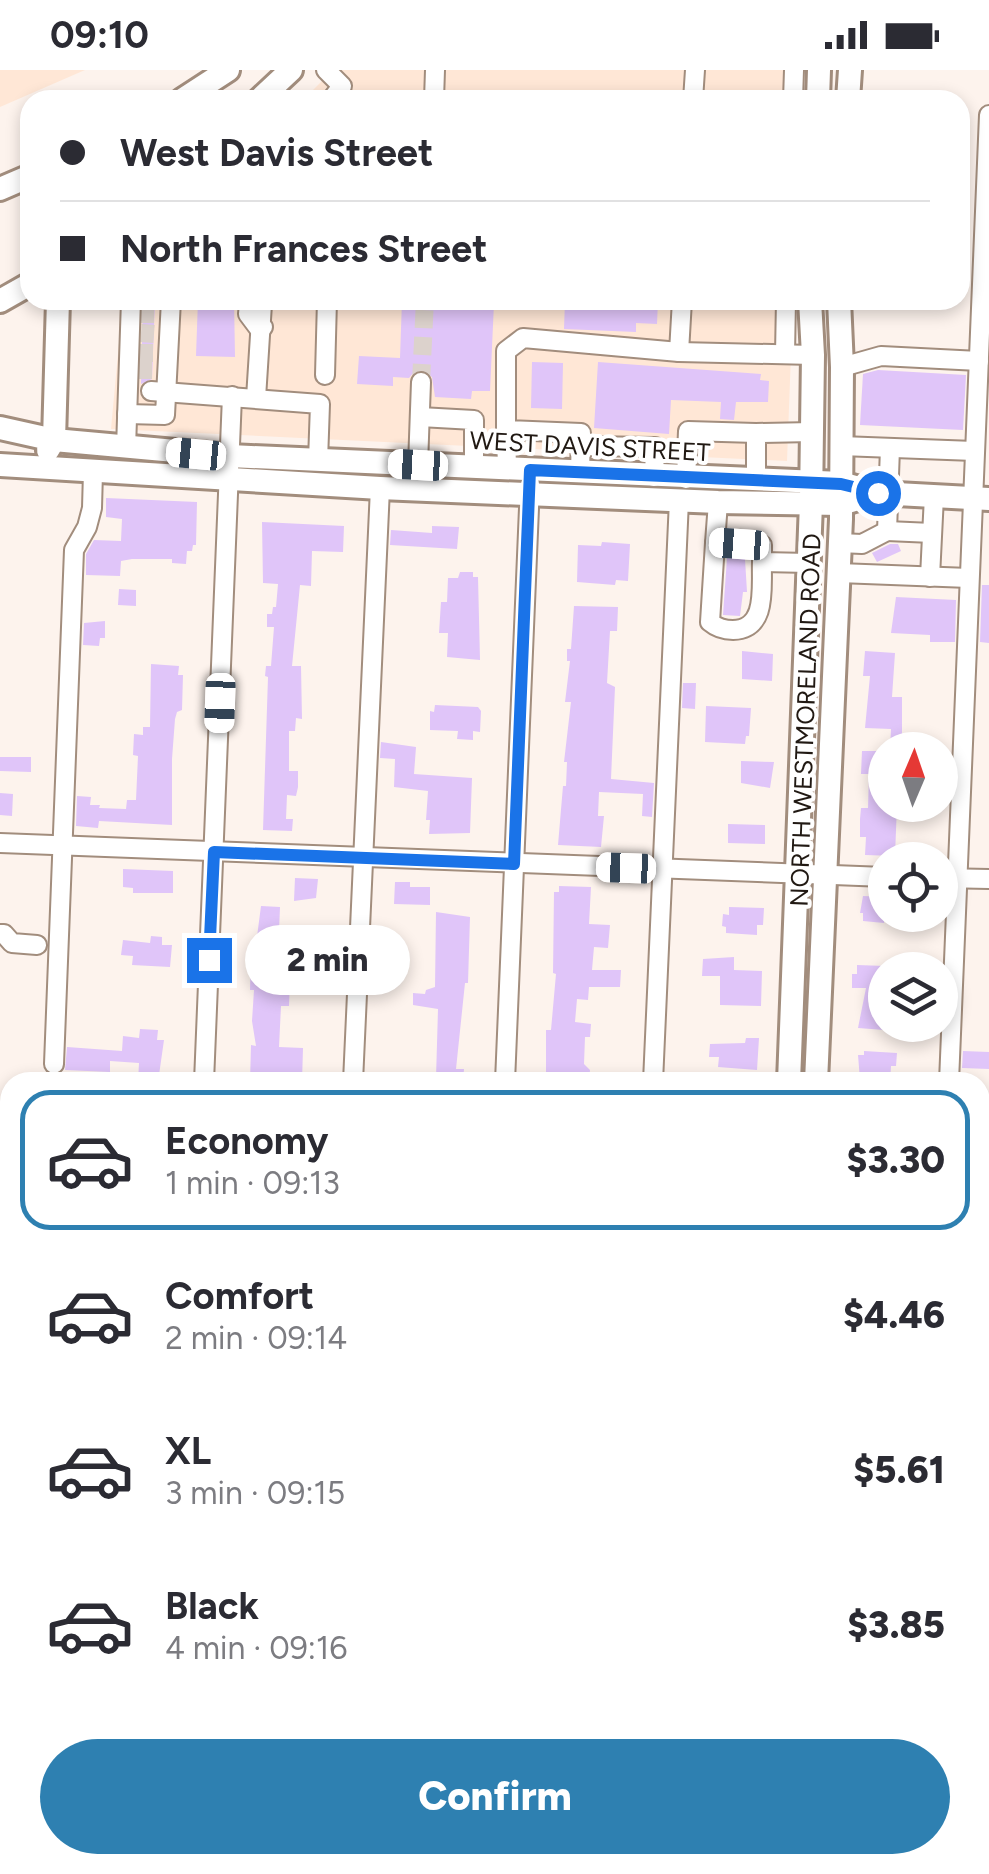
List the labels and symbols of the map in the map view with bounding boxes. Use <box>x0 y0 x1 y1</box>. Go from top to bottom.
street label: WEST DAVIS STREET <box>469 425 711 467</box>
car <box>165 436 227 472</box>
car <box>387 448 449 482</box>
route start <box>856 471 901 516</box>
car <box>708 527 770 561</box>
street label: NORTH WESTMORELAND ROAD <box>783 533 827 907</box>
car <box>204 672 236 734</box>
north arrow <box>868 732 958 822</box>
car <box>595 852 657 884</box>
callout: 2 min <box>244 925 409 995</box>
route end <box>187 938 232 983</box>

